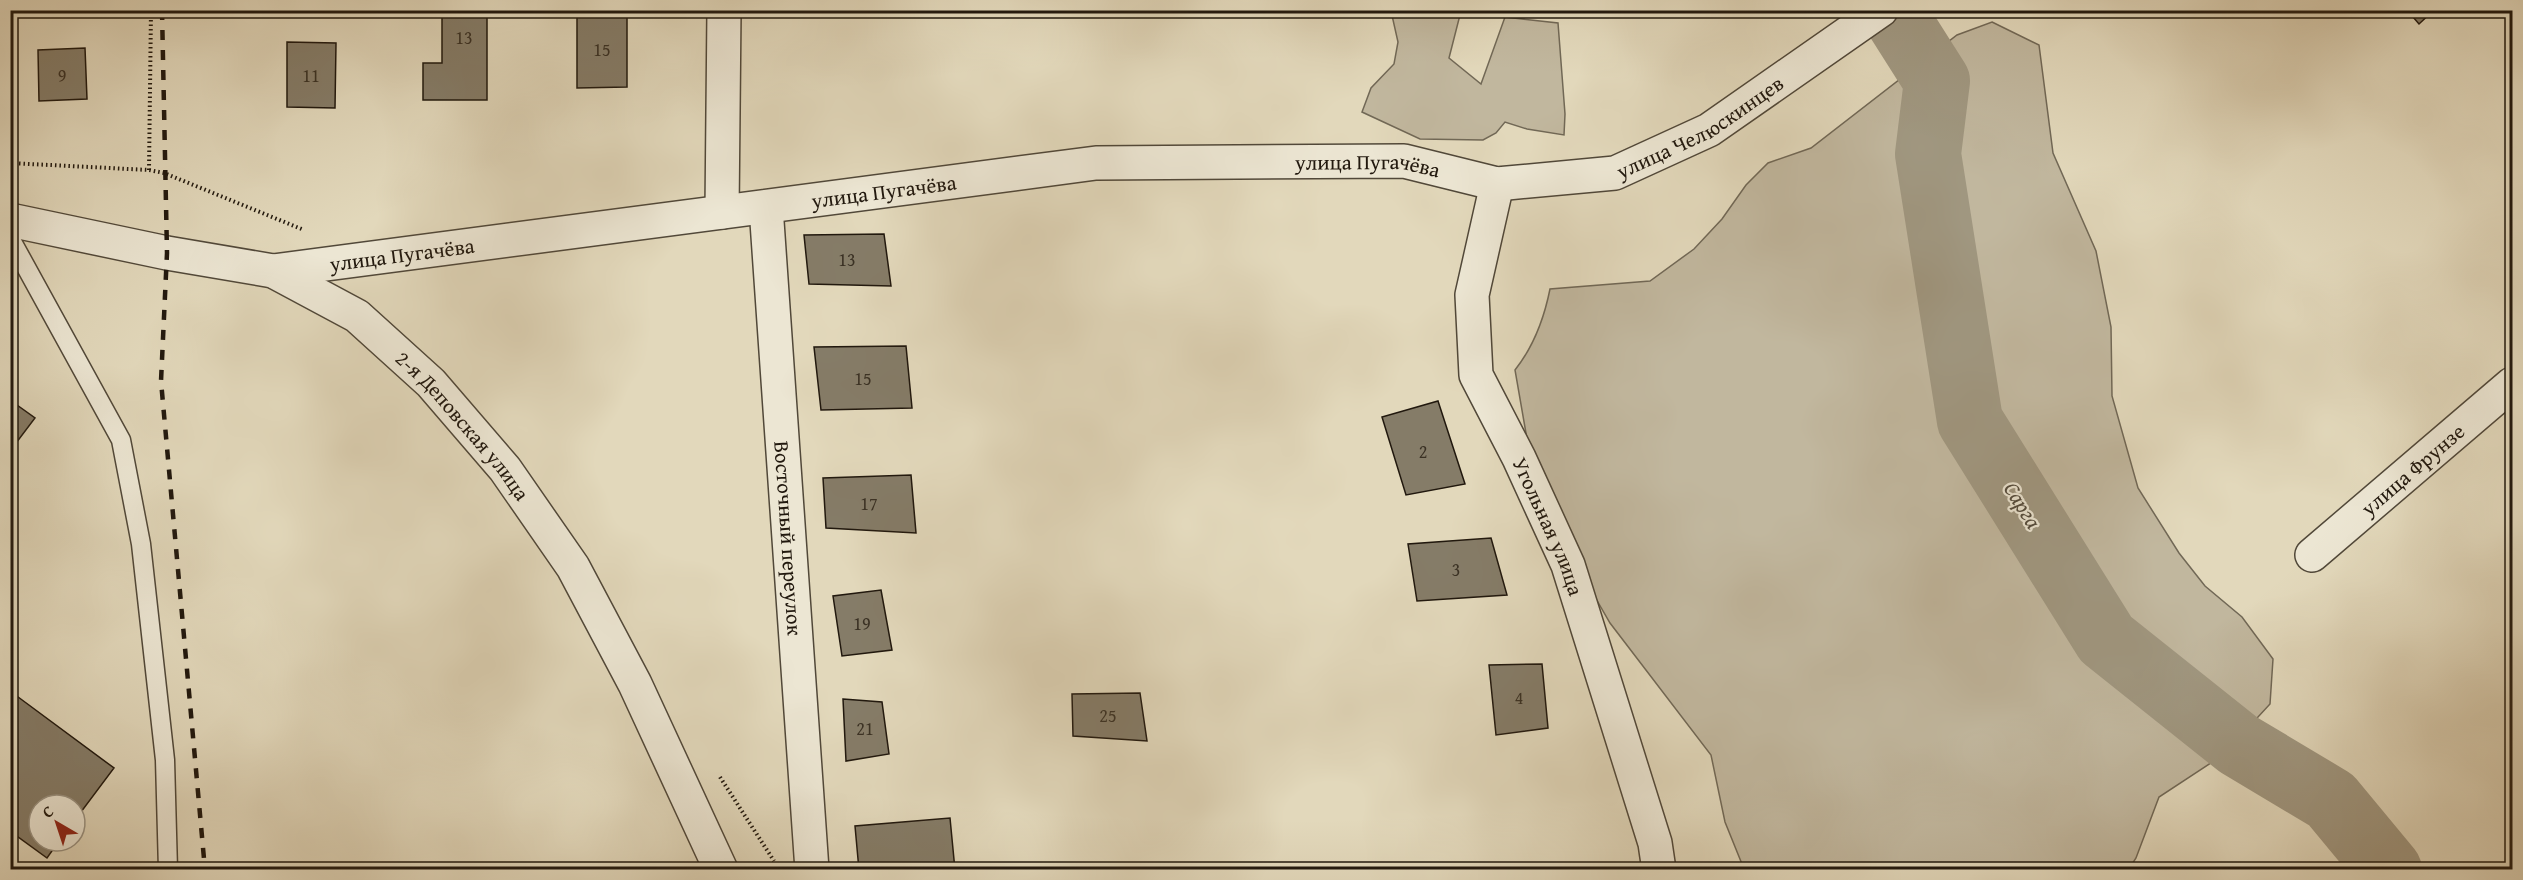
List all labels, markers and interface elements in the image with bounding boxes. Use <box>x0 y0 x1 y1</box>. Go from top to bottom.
house number: 13 <box>455 24 473 51</box>
house number: 15 <box>593 36 611 63</box>
house number: 9 <box>58 62 66 89</box>
house number: 11 <box>302 62 320 89</box>
street label: улица Челюскинцев <box>1610 67 1789 186</box>
street label: улица Пугачёва <box>1294 145 1444 185</box>
street label: улица Пугачёва <box>808 166 958 216</box>
street label: улица Пугачёва <box>327 229 476 279</box>
house number: 13 <box>838 246 856 273</box>
street label: 2-я Деповская улица <box>389 343 538 507</box>
house number: 15 <box>854 365 872 392</box>
street label: улица Фрунзе <box>2353 416 2471 523</box>
house number: 2 <box>1419 438 1427 465</box>
street label: Восточный переулок <box>767 440 811 637</box>
street label: Угольная улица <box>1505 452 1592 599</box>
water label: Сарга <box>1996 475 2050 535</box>
house number: 17 <box>860 490 878 517</box>
house number: 3 <box>1452 556 1460 583</box>
house number: 19 <box>853 610 871 637</box>
house number: 4 <box>1515 684 1523 711</box>
house number: 25 <box>1099 702 1117 729</box>
house number: 21 <box>856 715 874 742</box>
north arrow <box>27 793 87 853</box>
text: С <box>36 799 59 824</box>

